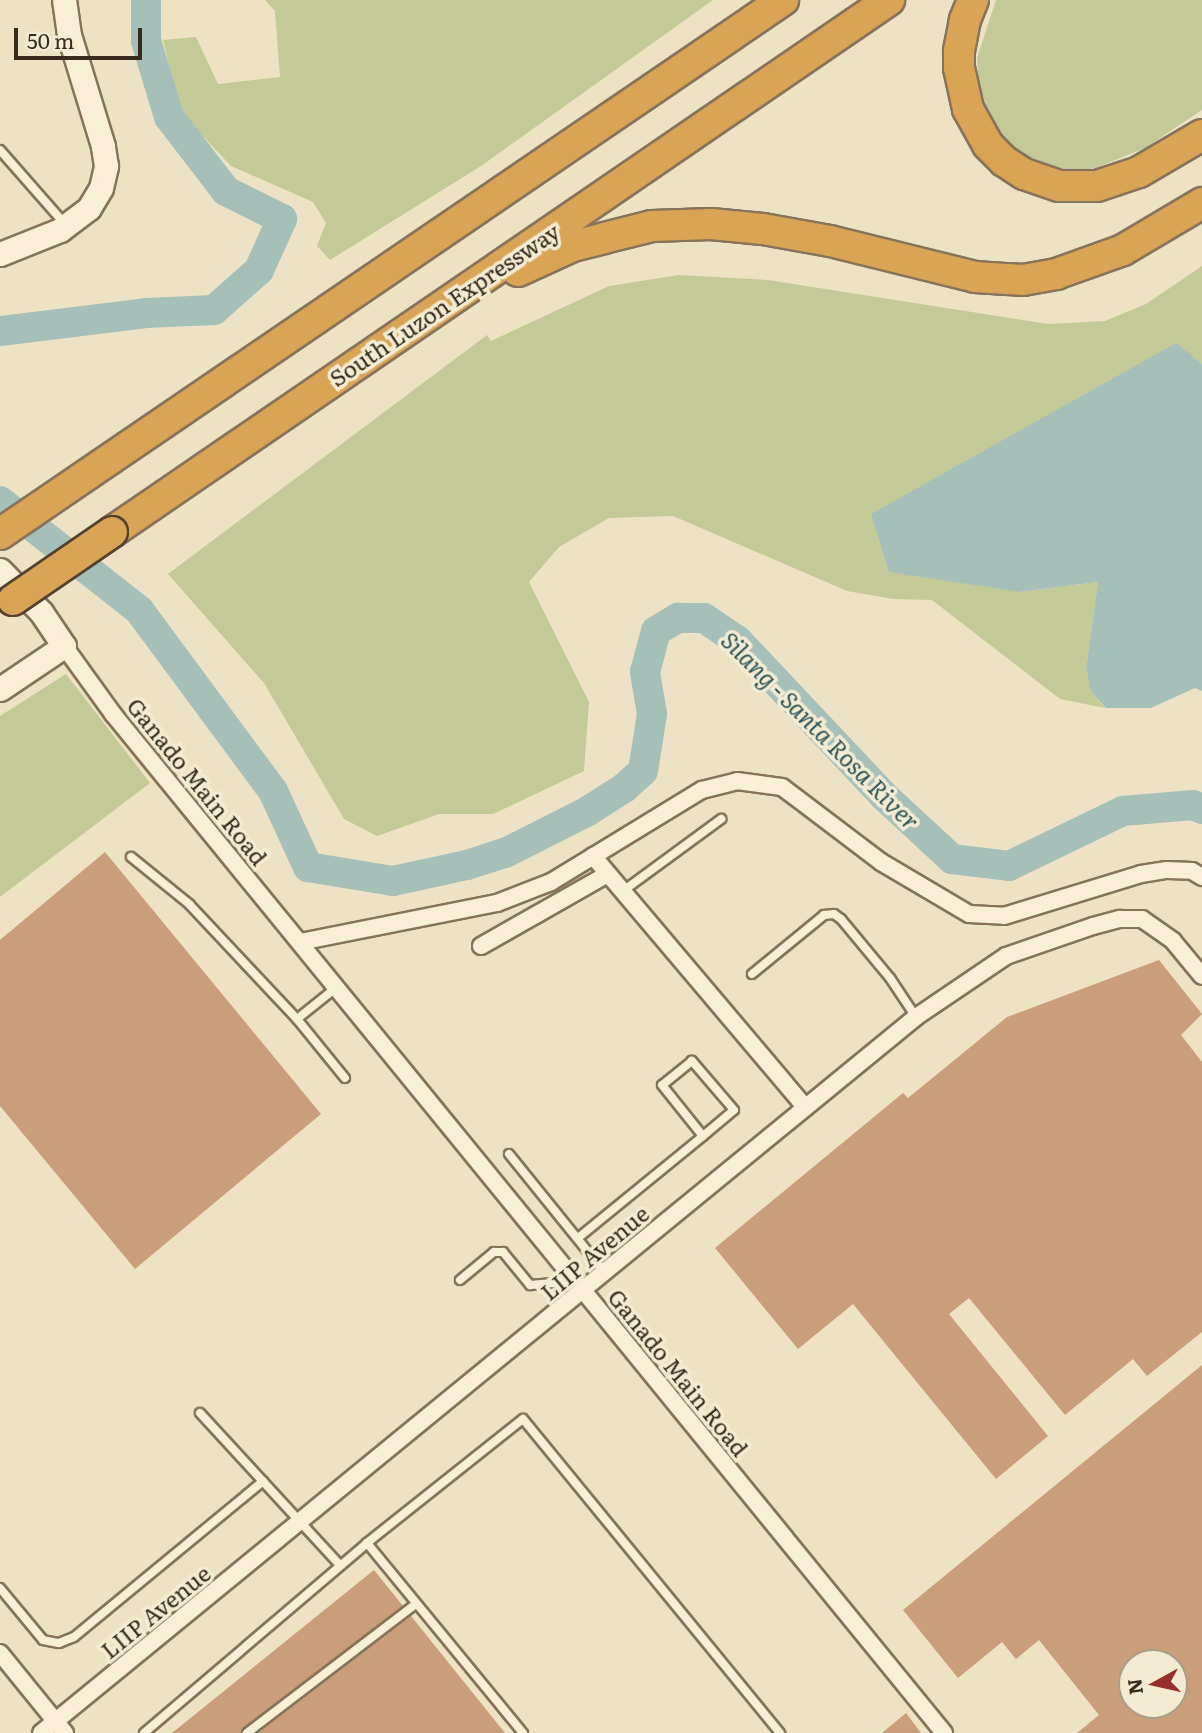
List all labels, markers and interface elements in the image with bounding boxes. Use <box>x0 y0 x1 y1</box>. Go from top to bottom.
scale bar <box>18 14 145 58</box>
text: 50 m <box>27 24 74 55</box>
street label: South Luzon Expressway <box>324 217 564 391</box>
water label: Silang - Santa Rosa River <box>716 625 926 835</box>
street label: Ganado Main Road <box>122 692 274 870</box>
street label: LIIP Avenue <box>534 1199 654 1305</box>
street label: Ganado Main Road <box>603 1283 755 1461</box>
street label: LIIP Avenue <box>95 1559 215 1663</box>
north arrow <box>1118 1649 1188 1719</box>
text: N <box>1119 1677 1149 1696</box>

